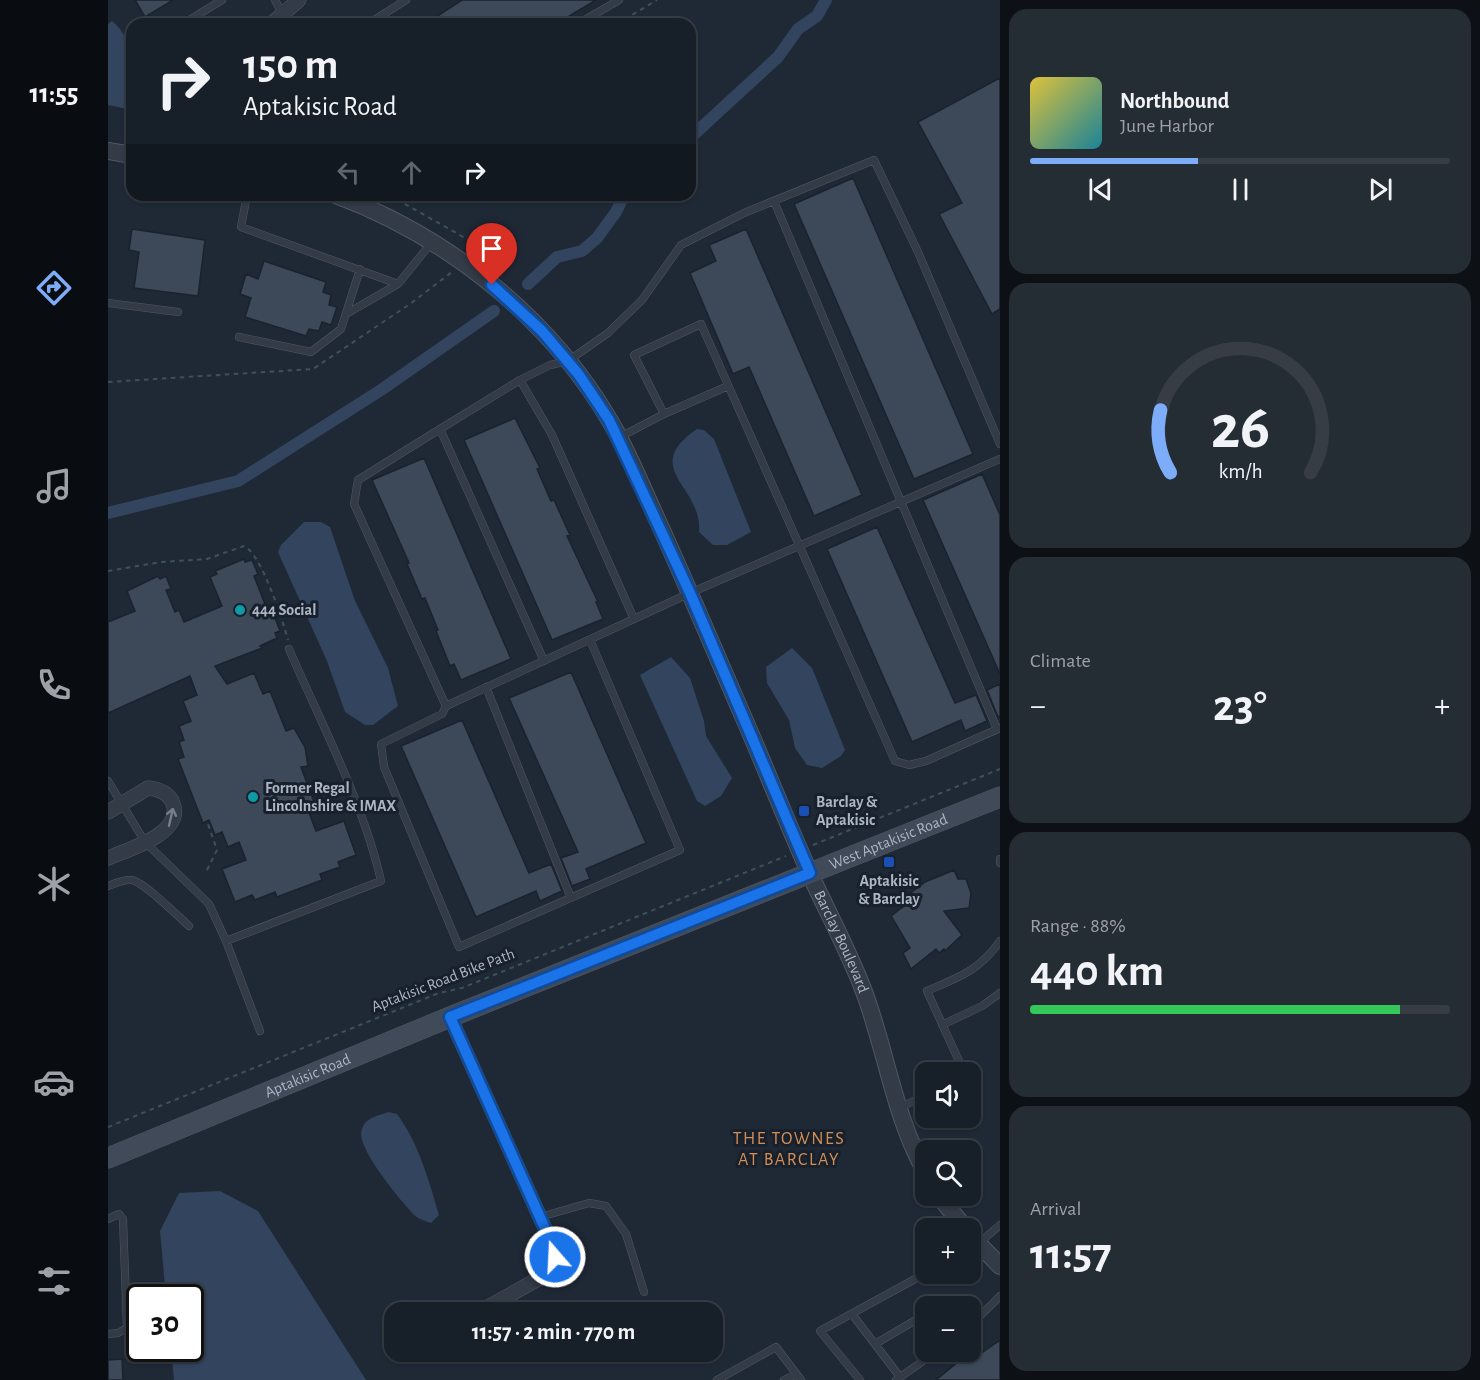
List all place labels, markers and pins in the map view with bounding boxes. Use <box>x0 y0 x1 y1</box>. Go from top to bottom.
pin <box>466 223 517 285</box>
place label: 444 Social <box>252 602 316 618</box>
marker: 444 Social <box>233 603 247 617</box>
place label: Former Regal Lincolnshire & IMAX <box>265 780 396 814</box>
marker: Former Regal Lincolnshire & IMAX <box>246 790 260 804</box>
place label: Barclay & Aptakisic <box>816 794 878 828</box>
marker: Barclay & Aptakisic <box>797 804 811 818</box>
marker: Aptakisic & Barclay <box>882 855 896 869</box>
place label: Aptakisic & Barclay <box>858 873 920 908</box>

